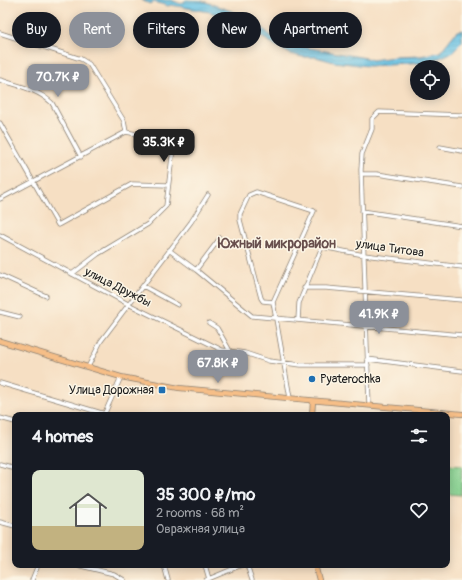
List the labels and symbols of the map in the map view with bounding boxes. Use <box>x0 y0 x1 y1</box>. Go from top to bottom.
pin: 70.7K ₽ <box>21 64 95 98</box>
pin: 35.3K ₽ <box>127 129 201 163</box>
district label: Южный микрорайон <box>217 235 336 252</box>
street label: улица Титова <box>354 236 425 261</box>
street label: улица Дружбы <box>81 264 154 311</box>
pin: 41.9K ₽ <box>342 301 416 335</box>
pin: 67.8K ₽ <box>181 350 255 384</box>
place label: Pyaterochka <box>320 372 381 387</box>
marker: Pyaterochka <box>307 374 317 384</box>
place label: Улица Дорожная <box>69 383 154 398</box>
marker: Улица Дорожная <box>157 385 167 395</box>

